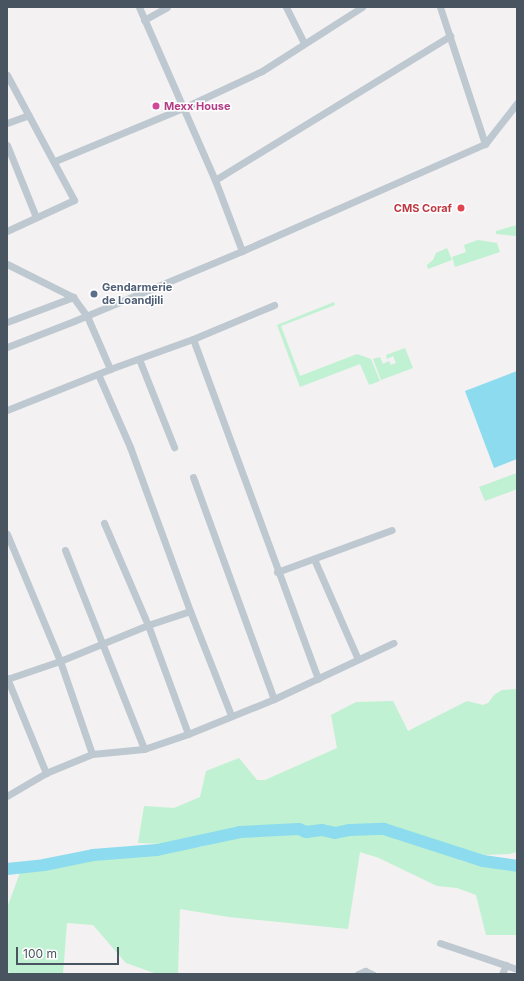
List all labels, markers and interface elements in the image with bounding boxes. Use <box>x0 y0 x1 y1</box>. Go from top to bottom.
place label: Mexx House <box>164 99 230 113</box>
marker: Mexx House <box>151 101 161 111</box>
place label: CMS Coraf <box>394 201 452 215</box>
marker: CMS Coraf <box>455 202 467 214</box>
place label: Gendarmerie de Loandjili <box>102 281 172 307</box>
marker: Gendarmerie de Loandjili <box>89 289 99 299</box>
scale bar <box>18 939 121 965</box>
text: 100 m <box>23 946 57 961</box>

